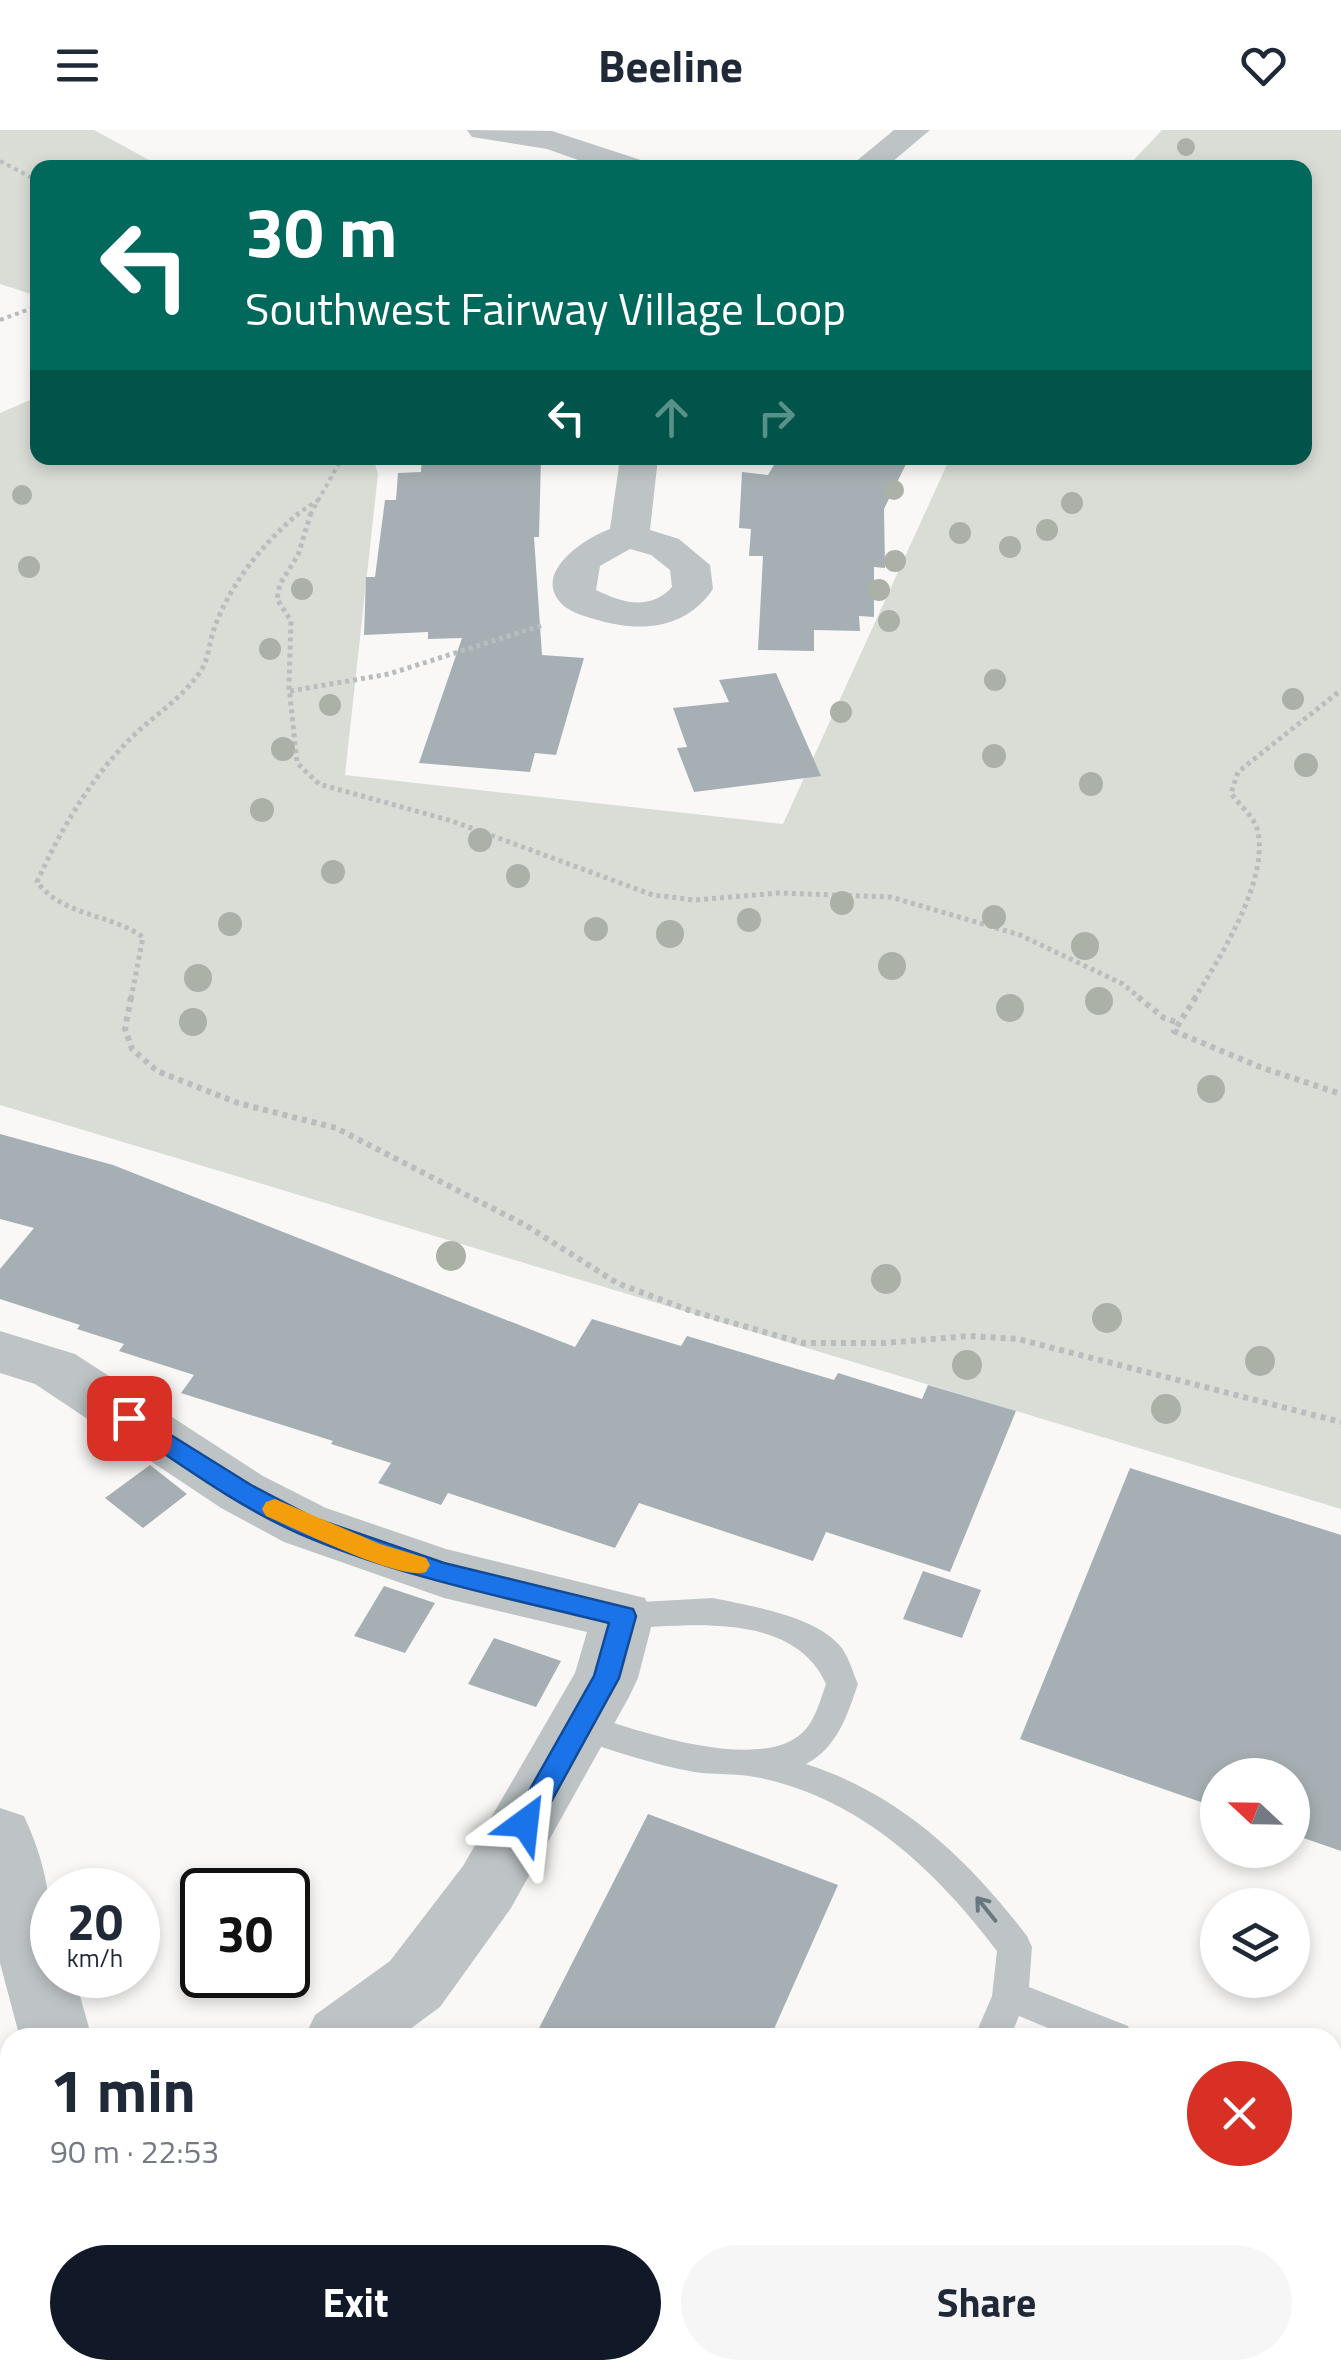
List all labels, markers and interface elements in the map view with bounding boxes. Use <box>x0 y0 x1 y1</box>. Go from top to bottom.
text: Beeline <box>598 31 743 99</box>
icon: menu <box>50 38 105 93</box>
icon: heart <box>1236 38 1291 93</box>
text: 30 m <box>245 178 398 284</box>
icon: left <box>80 200 210 330</box>
text: Southwest Fairway Village Loop <box>245 274 846 342</box>
icon: left <box>539 390 594 445</box>
icon: ahead <box>644 390 699 445</box>
icon: right <box>749 390 804 445</box>
pin <box>87 1376 172 1461</box>
icon: arrive <box>102 1391 157 1446</box>
north arrow <box>1200 1758 1310 1868</box>
map controls <box>1200 1758 1310 1998</box>
position arrow <box>473 1771 577 1875</box>
speed limit sign: 30 <box>180 1868 310 1998</box>
text: 20 <box>67 1883 123 1959</box>
button: layers <box>1200 1888 1310 1998</box>
one-way arrow <box>975 1896 997 1922</box>
text: km/h <box>67 1939 123 1977</box>
text: 1 min <box>50 2044 196 2135</box>
button: close <box>1187 2061 1292 2166</box>
text: 90 m · 22:53 <box>50 2127 219 2175</box>
button: Exit <box>50 2245 661 2360</box>
button: Share <box>681 2245 1292 2360</box>

